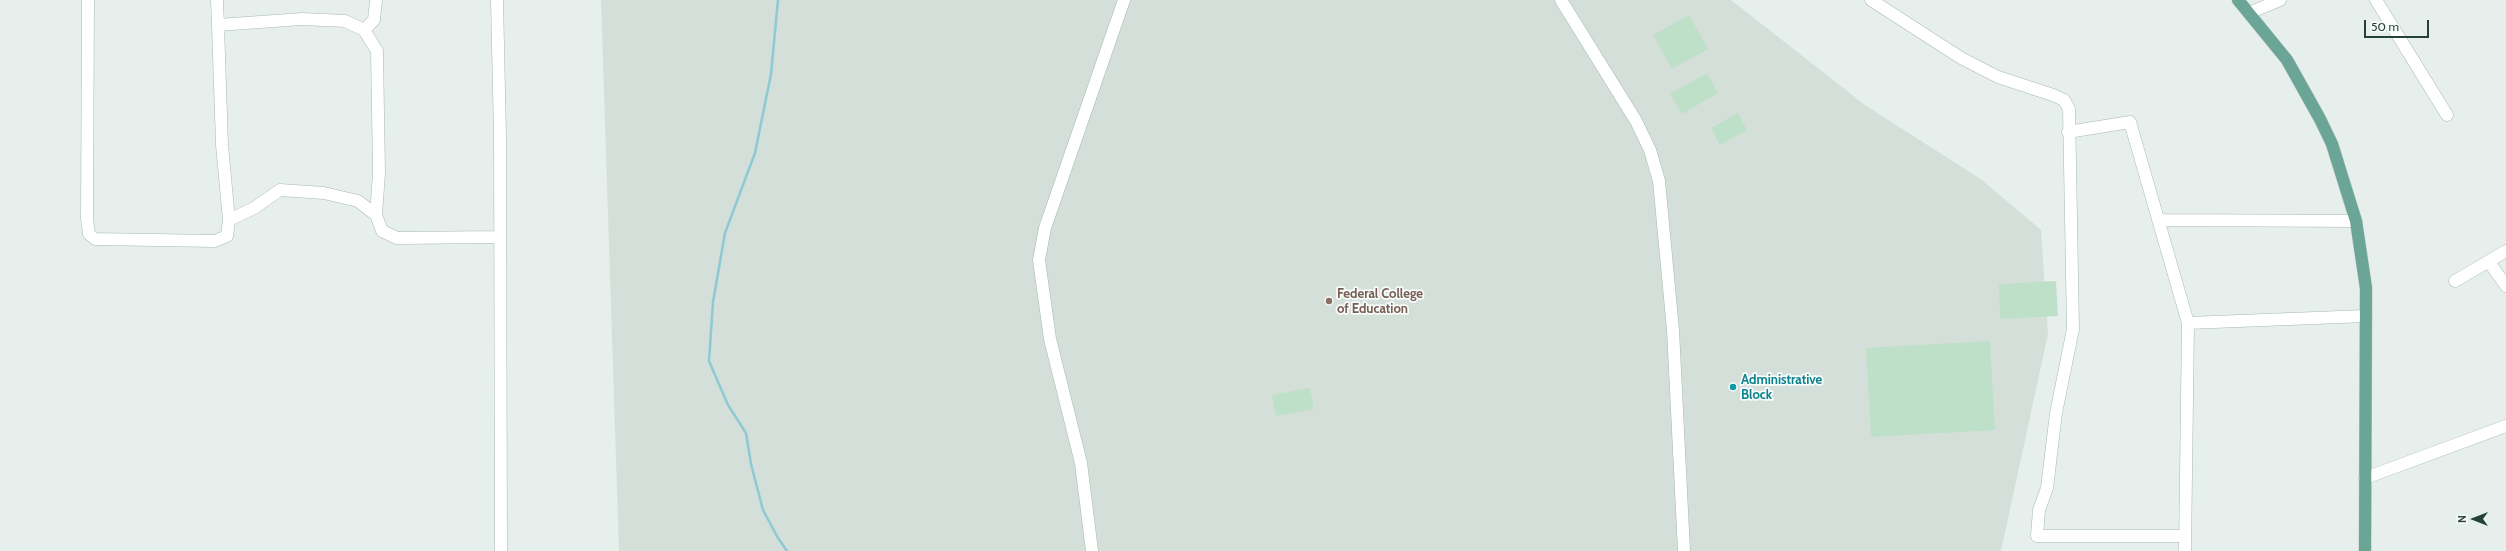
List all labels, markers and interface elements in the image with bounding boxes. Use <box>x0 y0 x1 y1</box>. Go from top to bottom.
scale bar <box>2366 12 2431 38</box>
text: 50 m <box>2371 19 2399 34</box>
place label: Federal College of Education <box>1337 286 1423 317</box>
marker: Federal College of Education <box>1324 296 1334 306</box>
place label: Administrative Block <box>1741 372 1822 403</box>
marker: Administrative Block <box>1728 382 1738 392</box>
north arrow <box>2454 499 2494 539</box>
text: N <box>2455 515 2469 523</box>

